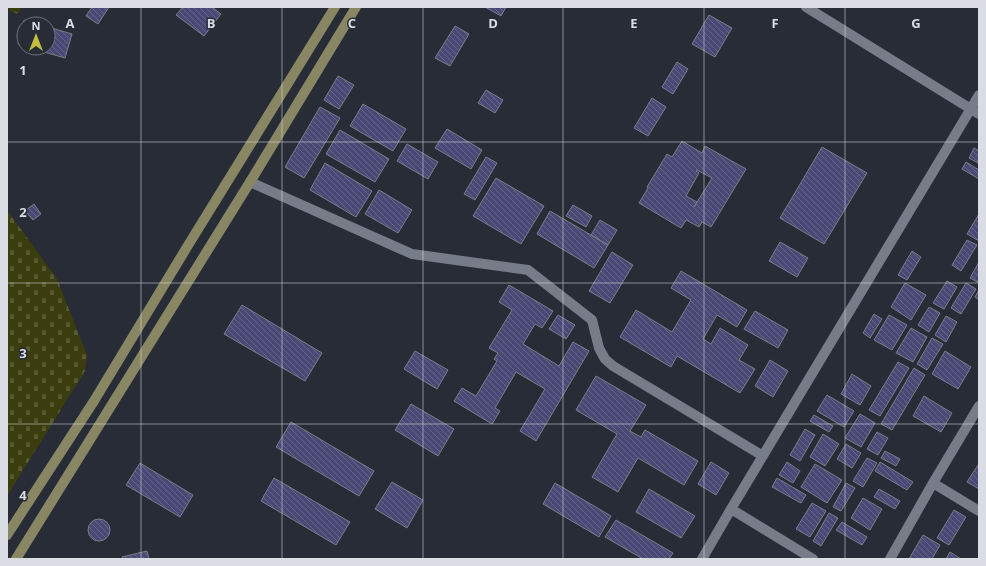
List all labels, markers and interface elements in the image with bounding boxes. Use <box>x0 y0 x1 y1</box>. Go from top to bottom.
text: A <box>66 14 75 32</box>
text: B <box>207 14 216 32</box>
text: C <box>348 14 356 32</box>
text: D <box>488 14 498 32</box>
text: E <box>630 14 638 32</box>
text: F <box>771 14 779 32</box>
text: G <box>911 14 921 32</box>
north arrow <box>16 16 56 56</box>
text: N <box>32 18 40 33</box>
text: 1 <box>19 61 27 79</box>
text: 2 <box>19 203 27 221</box>
text: 3 <box>19 344 27 362</box>
text: 4 <box>19 486 27 504</box>

